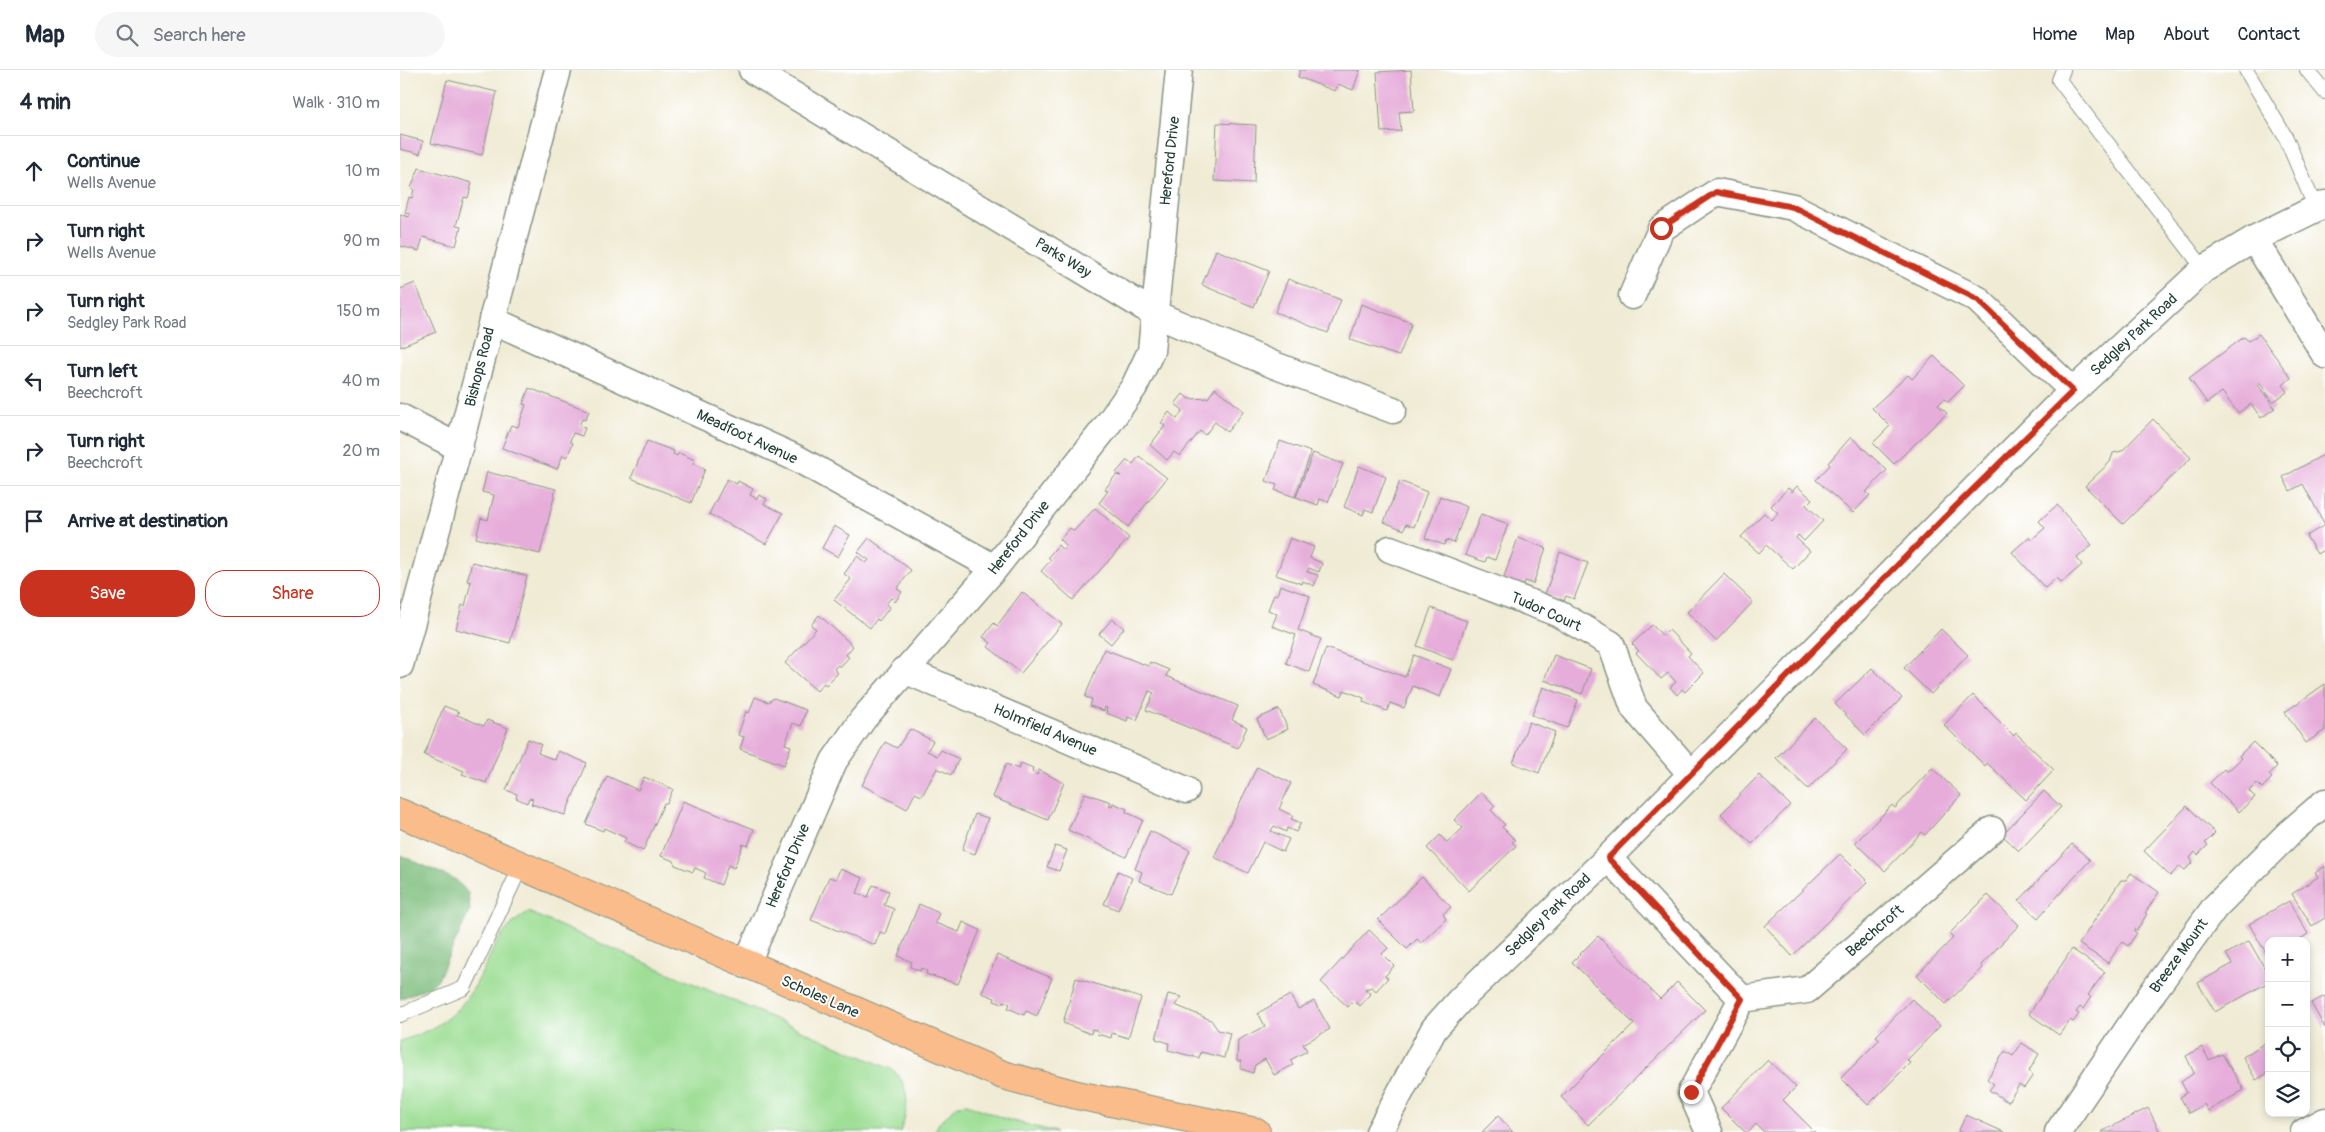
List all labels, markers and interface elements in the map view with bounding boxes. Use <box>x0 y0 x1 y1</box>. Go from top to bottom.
search box <box>95 12 445 57</box>
text: Map <box>25 20 65 49</box>
icon: search <box>113 21 141 49</box>
text: Search here <box>153 23 246 47</box>
text: Home <box>2032 23 2077 46</box>
text: Map <box>2105 23 2135 46</box>
text: About <box>2163 23 2209 46</box>
text: Contact <box>2237 23 2300 46</box>
text: 4 min <box>20 89 71 116</box>
text: Walk · 310 m <box>293 93 380 113</box>
street label: Hereford Drive <box>1156 115 1184 207</box>
text: Continue <box>67 149 140 173</box>
icon: ahead <box>20 157 48 185</box>
text: 10 m <box>345 161 380 181</box>
text: Wells Avenue <box>67 173 156 193</box>
route start <box>1650 217 1673 240</box>
text: Turn right <box>67 219 145 243</box>
icon: right <box>20 227 48 255</box>
text: 90 m <box>343 231 380 251</box>
street label: Parks Way <box>1031 234 1095 283</box>
text: Wells Avenue <box>67 243 156 263</box>
text: Turn right <box>67 289 145 313</box>
street label: Sedgley Park Road <box>2087 290 2181 380</box>
icon: right <box>20 297 48 325</box>
text: 150 m <box>336 301 380 321</box>
text: Sedgley Park Road <box>67 313 187 333</box>
street label: Bishops Road <box>461 325 499 409</box>
text: Turn left <box>67 359 137 383</box>
icon: left <box>20 367 48 395</box>
text: 40 m <box>342 371 380 391</box>
text: Beechcroft <box>67 383 143 403</box>
street label: Meadfoot Avenue <box>693 405 801 469</box>
text: Turn right <box>67 429 145 453</box>
icon: right <box>20 437 48 465</box>
text: 20 m <box>342 441 380 461</box>
text: Beechcroft <box>67 453 143 473</box>
street label: Hereford Drive <box>984 496 1054 579</box>
icon: arrive <box>20 507 48 535</box>
text: Arrive at destination <box>67 509 228 533</box>
button: Save <box>20 570 195 617</box>
button: Share <box>205 570 380 617</box>
street label: Tudor Court <box>1508 588 1585 636</box>
street label: Holmfield Avenue <box>990 700 1100 761</box>
street label: Hereford Drive <box>762 820 814 911</box>
street label: Sedgley Park Road <box>1501 869 1595 961</box>
street label: Beechcroft <box>1842 900 1909 961</box>
street label: Breeze Mount <box>2146 914 2213 997</box>
map controls <box>2265 937 2310 1117</box>
button: + <box>2265 937 2310 982</box>
street label: Scholes Lane <box>778 971 862 1023</box>
button: − <box>2265 982 2310 1027</box>
button: locate <box>2265 1027 2310 1072</box>
button: layers <box>2265 1072 2310 1117</box>
route end <box>1680 1081 1703 1104</box>

